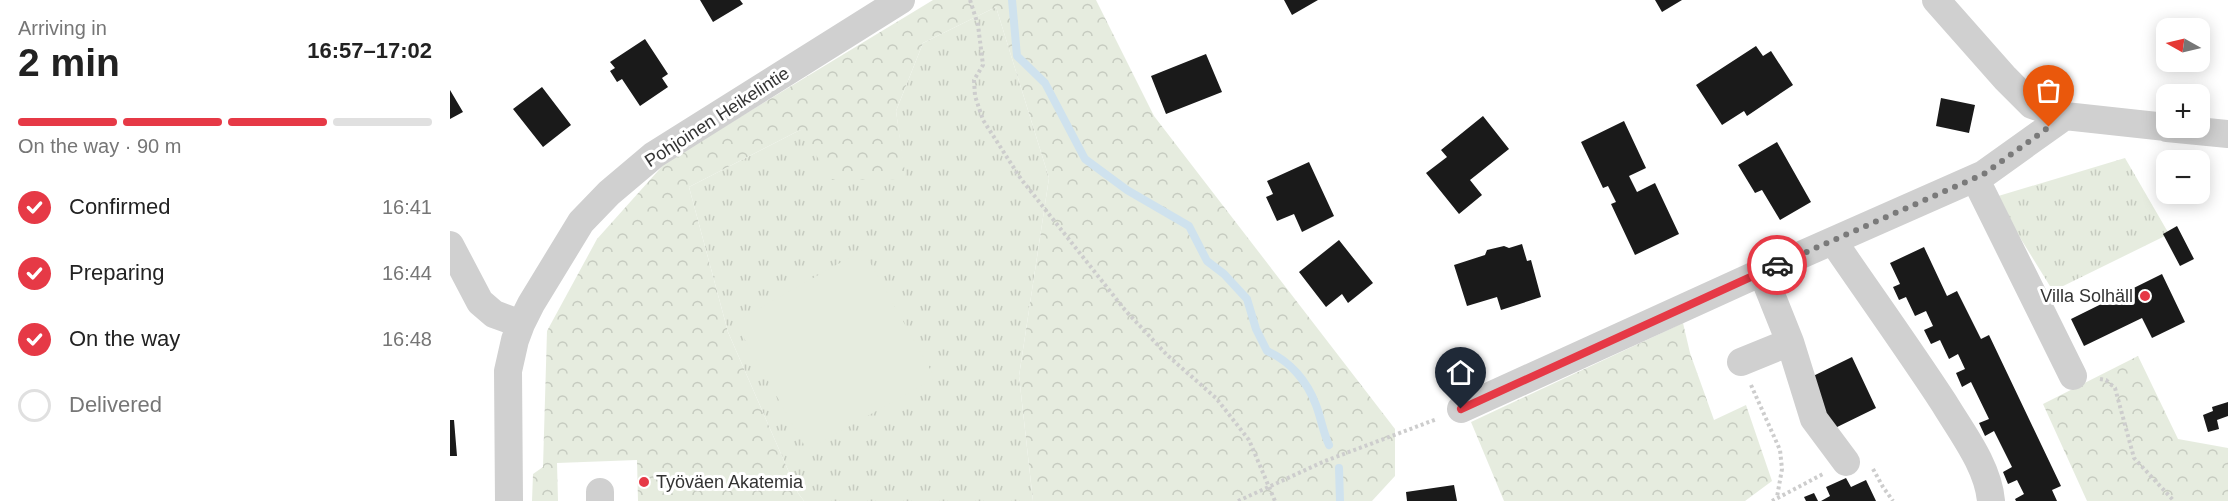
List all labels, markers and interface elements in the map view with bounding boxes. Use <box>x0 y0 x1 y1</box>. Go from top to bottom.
text: Arriving in <box>18 17 107 39</box>
north arrow <box>2156 18 2210 72</box>
map controls <box>2156 18 2210 204</box>
text: 16:57–17:02 <box>307 38 432 63</box>
text: 2 min <box>18 41 120 84</box>
street label: Pohjoinen Heikelintie <box>641 63 793 171</box>
pin <box>2023 65 2074 127</box>
icon: bag <box>2032 74 2065 107</box>
button: + <box>2156 84 2210 138</box>
text: On the way · 90 m <box>18 135 181 157</box>
button: − <box>2156 150 2210 204</box>
icon: check <box>18 191 51 224</box>
text: Confirmed <box>69 194 170 219</box>
text: 16:41 <box>382 196 432 218</box>
courier <box>1747 235 1807 295</box>
icon: car <box>1761 249 1794 282</box>
icon: check <box>18 257 51 290</box>
text: Preparing <box>69 260 164 285</box>
text: 16:44 <box>382 262 432 284</box>
place label: Villa Solhäll <box>2040 286 2133 306</box>
marker: Villa Solhäll <box>2138 289 2152 303</box>
icon: check <box>18 323 51 356</box>
text: On the way <box>69 326 180 351</box>
text: 16:48 <box>382 328 432 350</box>
pin <box>1435 347 1486 409</box>
icon: home <box>1444 356 1477 389</box>
text: Delivered <box>69 392 162 417</box>
place label: Työväen Akatemia <box>656 472 804 492</box>
marker: Työväen Akatemia <box>637 475 651 489</box>

